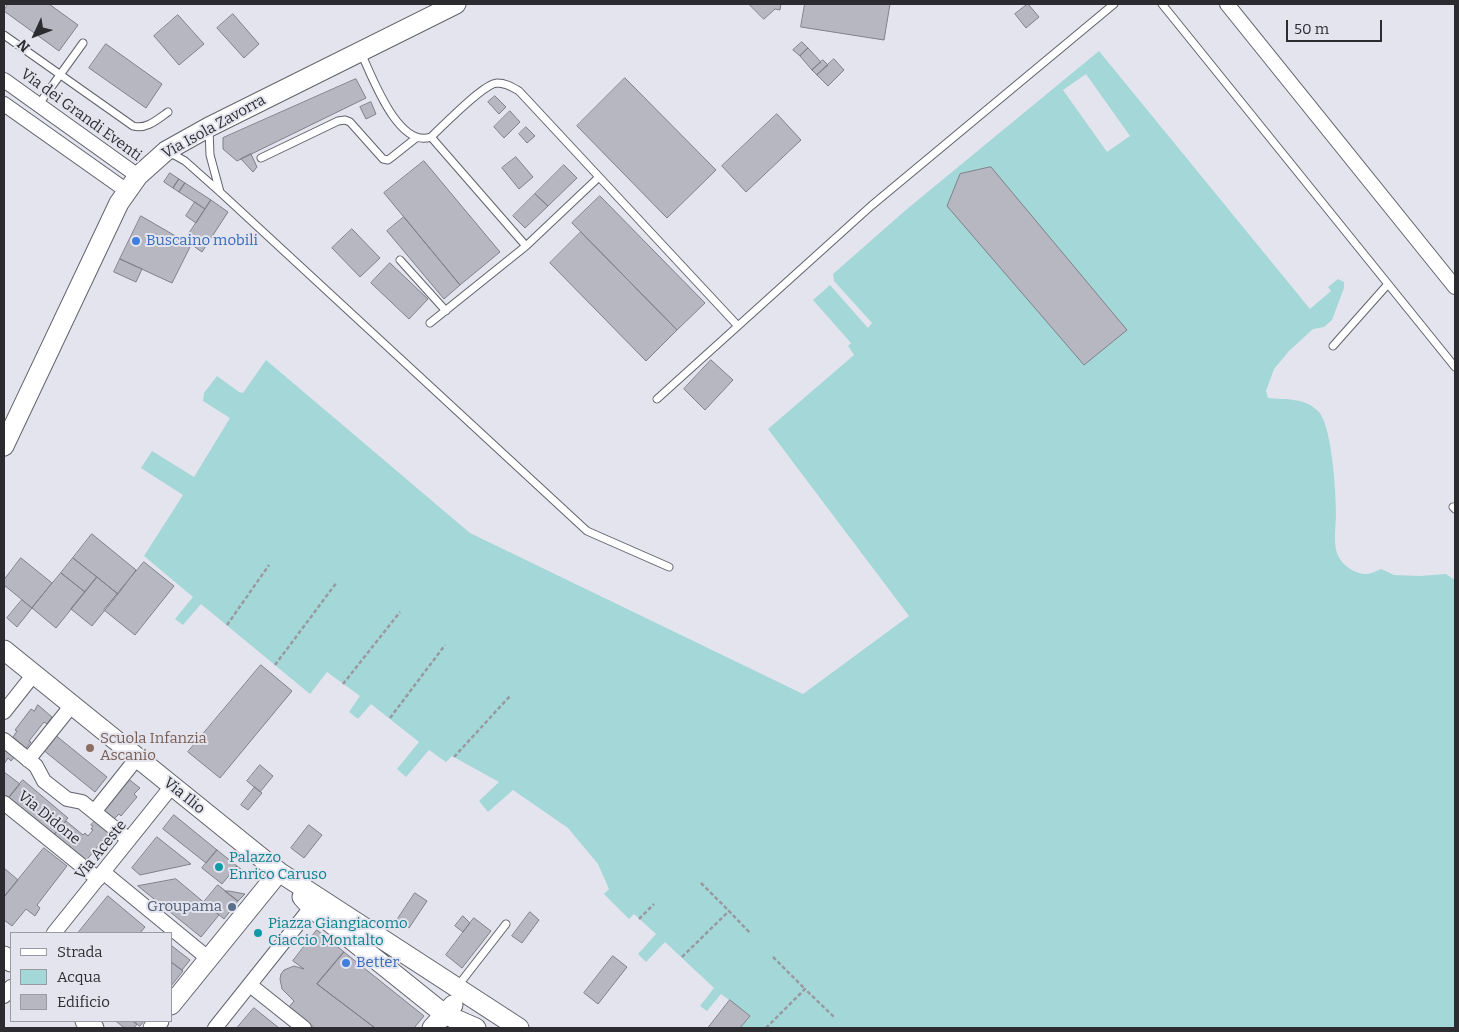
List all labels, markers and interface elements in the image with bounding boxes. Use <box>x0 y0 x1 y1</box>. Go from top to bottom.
north arrow <box>10 10 60 60</box>
scale bar <box>1289 10 1385 42</box>
text: 50 m <box>1294 20 1329 38</box>
text: N <box>14 36 34 55</box>
street label: Via dei Grandi Eventi <box>17 65 145 165</box>
street label: Via Isola Zavorra <box>159 91 269 163</box>
place label: Buscaino mobili <box>146 232 258 250</box>
marker: Buscaino mobili <box>130 235 142 247</box>
place label: Scuola Infanzia Ascanio <box>100 730 207 765</box>
marker: Scuola Infanzia Ascanio <box>84 742 96 754</box>
street label: Via Ilio <box>160 774 208 818</box>
street label: Via Didone <box>14 787 84 849</box>
street label: Via Aceste <box>71 816 131 884</box>
place label: Palazzo Enrico Caruso <box>229 849 327 884</box>
marker: Palazzo Enrico Caruso <box>213 861 225 873</box>
place label: Groupama <box>147 898 222 916</box>
marker: Groupama <box>226 901 238 913</box>
place label: Piazza Giangiacomo Ciaccio Montalto <box>268 915 408 950</box>
marker: Piazza Giangiacomo Ciaccio Montalto <box>252 927 264 939</box>
legend <box>10 932 172 1022</box>
text: Strada <box>57 943 103 961</box>
place label: Better <box>356 954 399 972</box>
marker: Better <box>340 957 352 969</box>
text: Acqua <box>57 968 101 986</box>
text: Edificio <box>57 993 110 1011</box>

